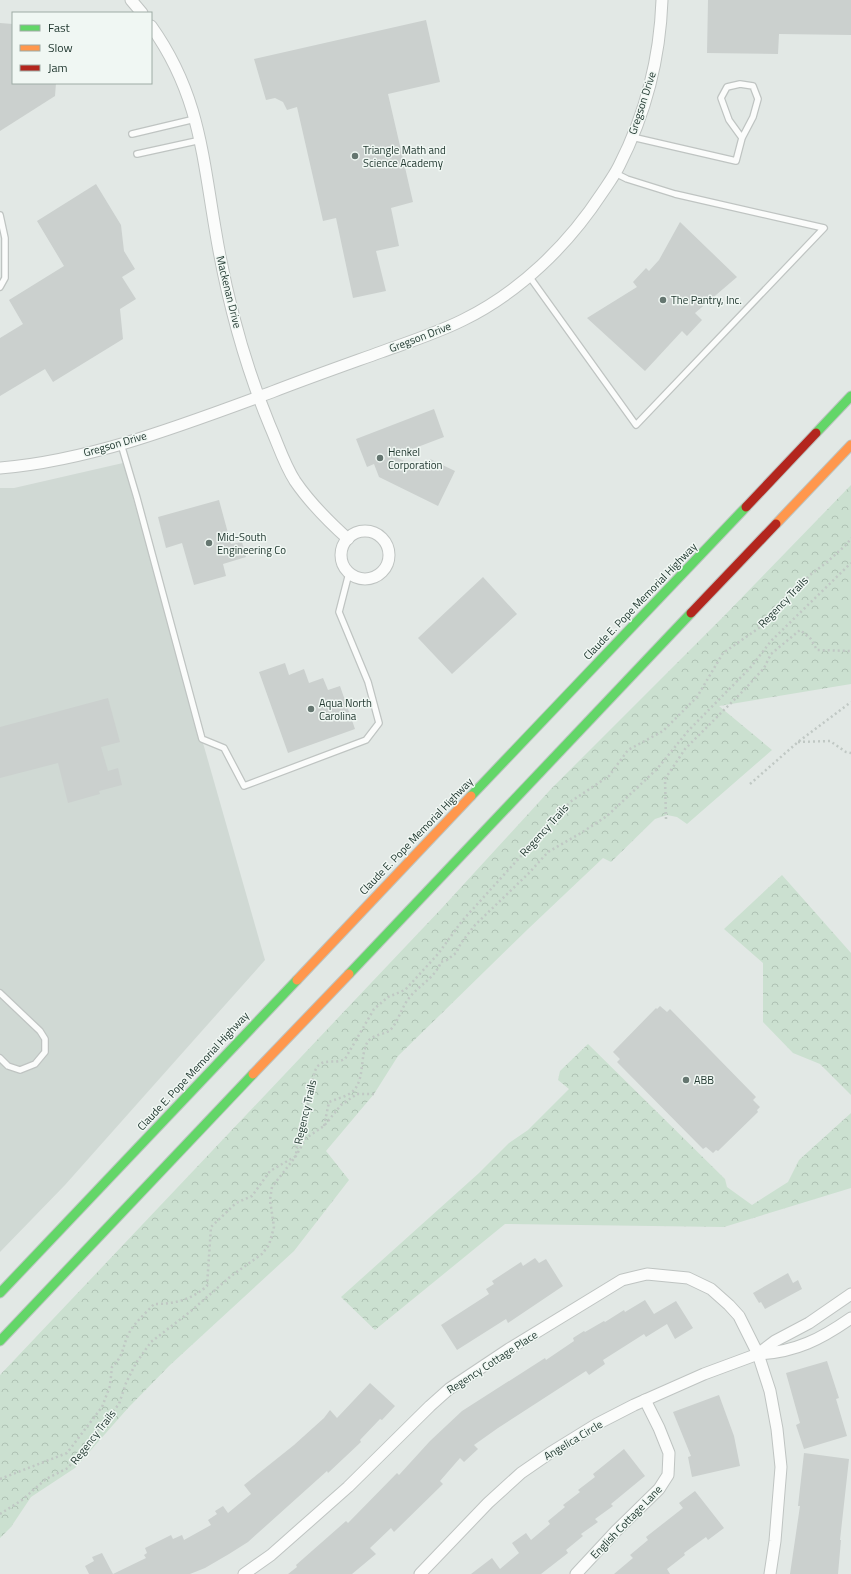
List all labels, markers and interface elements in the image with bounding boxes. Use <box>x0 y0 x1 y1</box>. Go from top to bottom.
legend <box>12 12 152 84</box>
text: Fast <box>48 18 71 37</box>
text: Slow <box>48 38 73 57</box>
text: Jam <box>48 58 68 77</box>
street label: Gregson Drive <box>624 69 660 136</box>
place label: Triangle Math and Science Academy <box>363 142 446 171</box>
marker: Triangle Math and Science Academy <box>350 151 360 161</box>
street label: Mackenan Drive <box>212 254 246 330</box>
place label: The Pantry, Inc. <box>671 292 742 308</box>
marker: The Pantry, Inc. <box>658 295 668 305</box>
street label: Gregson Drive <box>387 318 454 356</box>
street label: Gregson Drive <box>82 427 149 461</box>
place label: Henkel Corporation <box>388 444 442 473</box>
marker: Henkel Corporation <box>375 453 385 463</box>
place label: Mid-South Engineering Co <box>217 529 286 558</box>
marker: Mid-South Engineering Co <box>204 538 214 548</box>
street label: Claude E. Pope Memorial Highway <box>580 538 701 663</box>
street label: Regency Trails <box>754 573 812 631</box>
place label: Aqua North Carolina <box>319 695 372 724</box>
marker: Aqua North Carolina <box>306 704 316 714</box>
street label: Claude E. Pope Memorial Highway <box>356 773 477 898</box>
street label: Regency Trails <box>516 800 572 860</box>
street label: Claude E. Pope Memorial Highway <box>133 1007 253 1134</box>
place label: ABB <box>694 1072 714 1088</box>
marker: ABB <box>681 1075 691 1085</box>
street label: Regency Trails <box>290 1078 320 1146</box>
street label: Regency Cottage Place <box>444 1326 541 1397</box>
street label: Regency Trails <box>66 1406 120 1468</box>
street label: Angelica Circle <box>540 1416 606 1464</box>
street label: English Cottage Lane <box>587 1481 666 1562</box>

